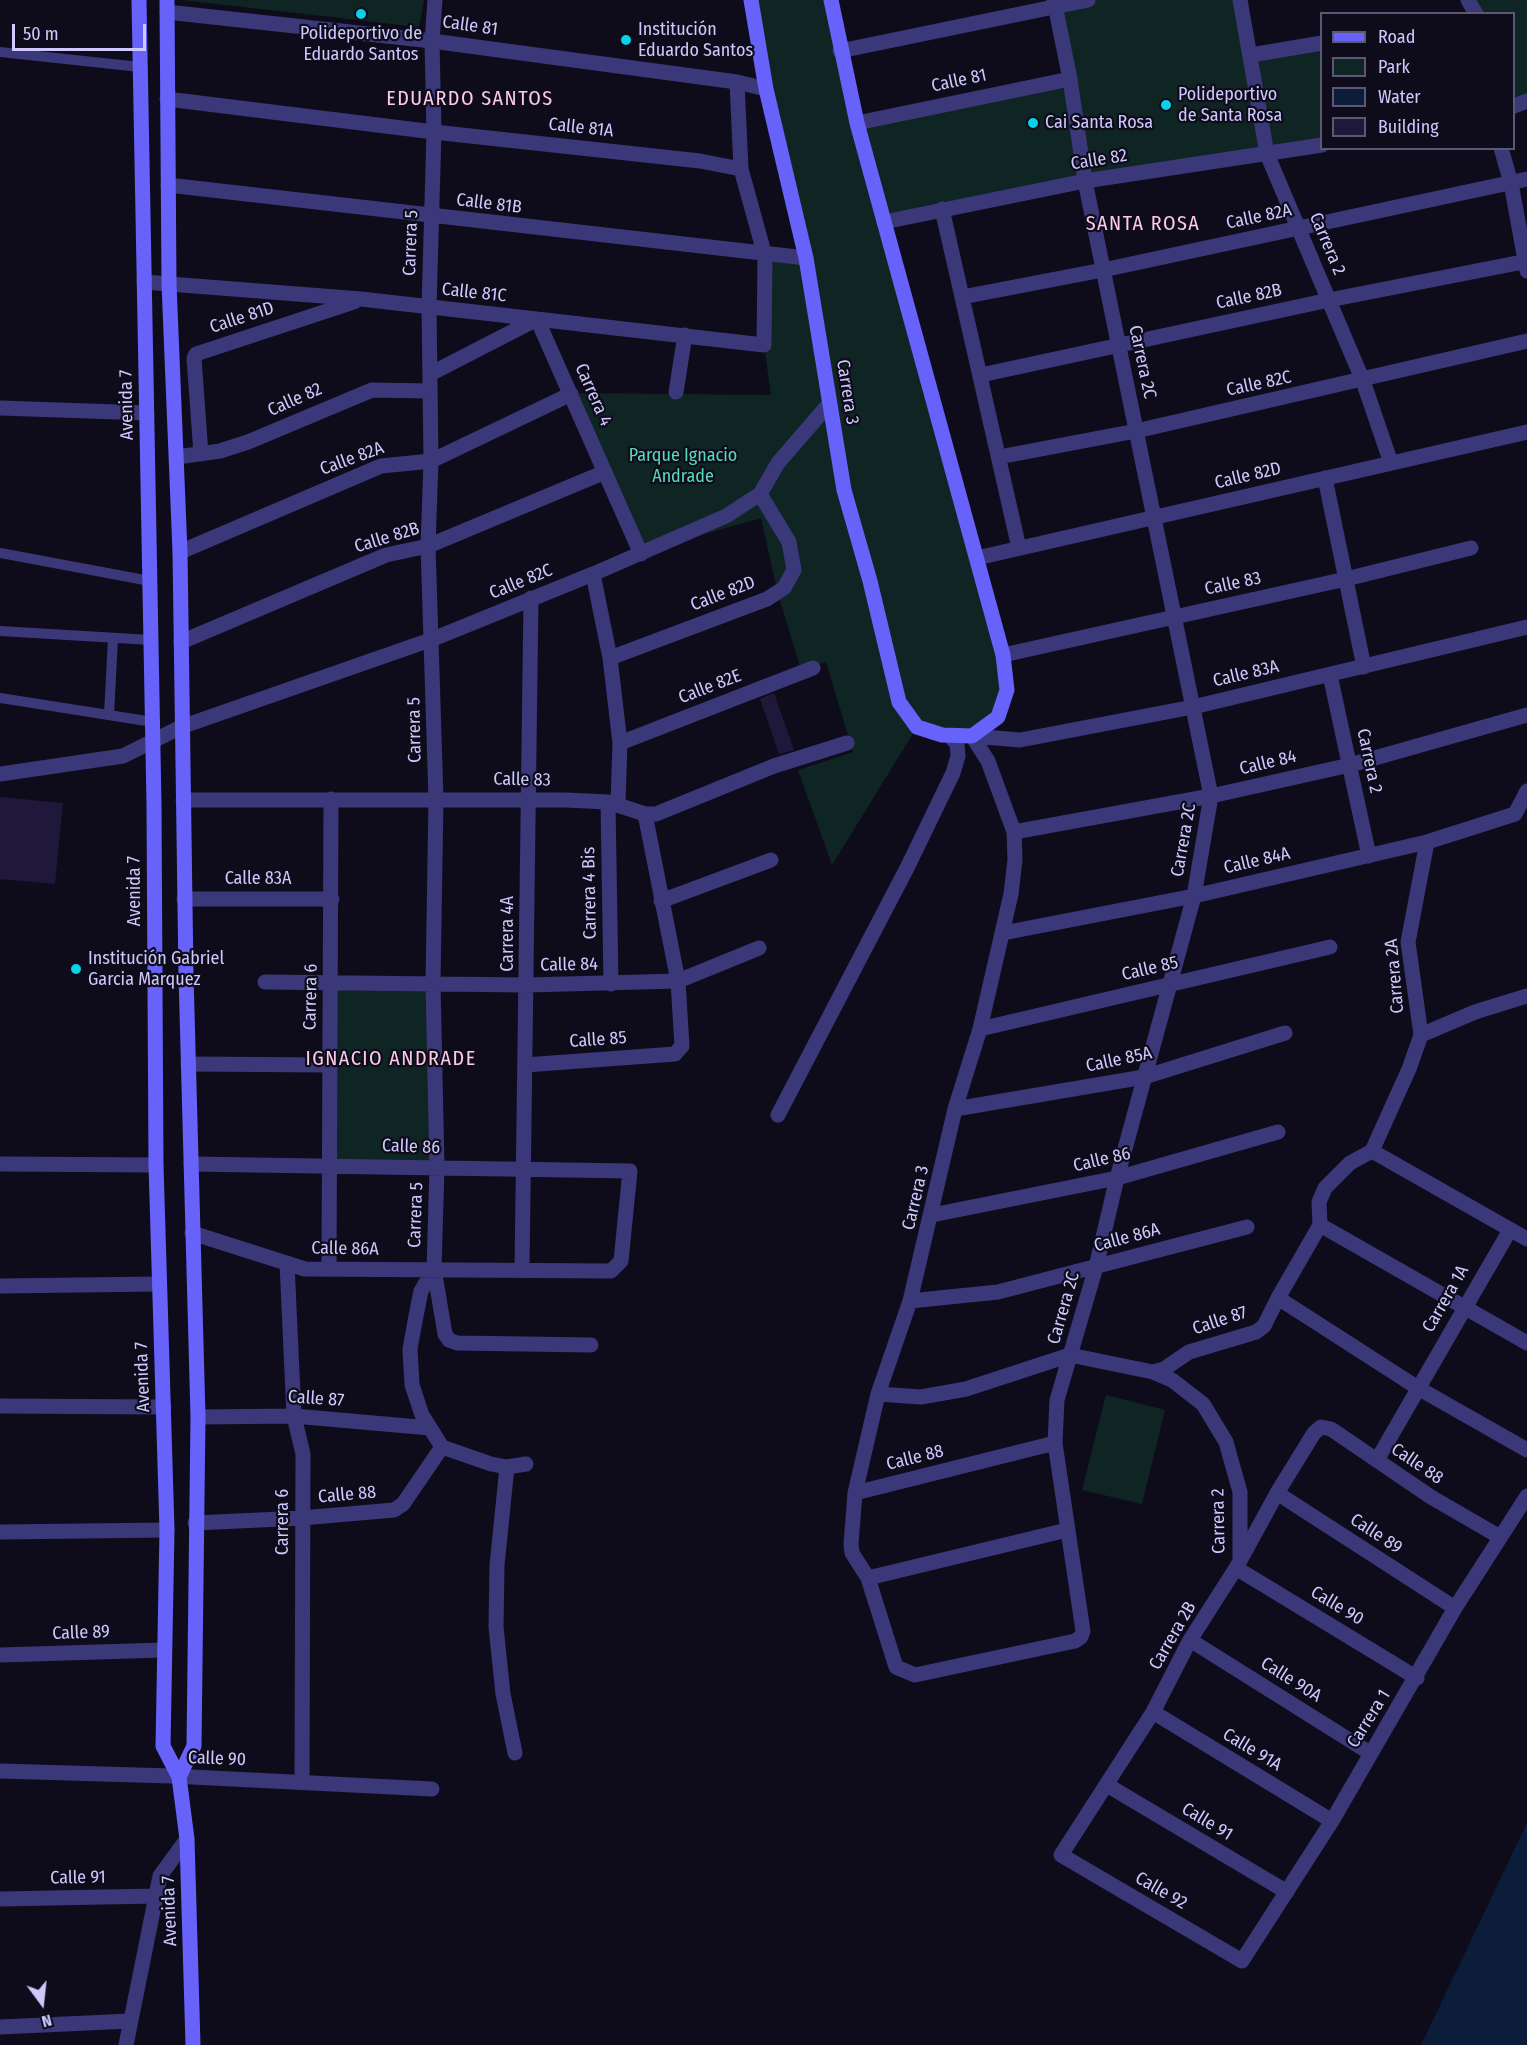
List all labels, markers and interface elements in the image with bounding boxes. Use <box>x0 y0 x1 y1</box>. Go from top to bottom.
marker: Polideportivo de Eduardo Santos <box>354 7 368 21</box>
street label: Calle 81 <box>441 11 499 41</box>
scale bar <box>15 12 148 50</box>
legend <box>1320 12 1515 150</box>
place label: Institución Eduardo Santos <box>638 19 753 62</box>
text: 50 m <box>23 23 59 45</box>
place label: Polideportivo de Eduardo Santos <box>300 23 422 66</box>
text: Road <box>1378 26 1415 48</box>
marker: Institución Eduardo Santos <box>619 33 633 47</box>
text: Park <box>1378 56 1410 78</box>
street label: Calle 81 <box>930 65 988 97</box>
place label: Polideportivo de Santa Rosa <box>1178 84 1282 127</box>
text: Water <box>1378 86 1421 108</box>
district label: EDUARDO SANTOS <box>386 87 554 111</box>
marker: Polideportivo de Santa Rosa <box>1159 98 1173 112</box>
place label: Cai Santa Rosa <box>1045 112 1153 134</box>
street label: Calle 81A <box>547 114 615 142</box>
marker: Cai Santa Rosa <box>1026 116 1040 130</box>
text: Building <box>1378 116 1439 138</box>
street label: Calle 82 <box>1069 145 1129 175</box>
street label: Calle 81B <box>455 189 523 219</box>
street label: Calle 82A <box>1224 200 1294 234</box>
street label: Carrera 5 <box>399 210 423 276</box>
street label: Carrera 2 <box>1304 210 1350 278</box>
district label: SANTA ROSA <box>1086 212 1200 236</box>
street label: Calle 81C <box>441 279 507 307</box>
street label: Calle 82B <box>1214 279 1284 315</box>
street label: Calle 81D <box>207 298 277 338</box>
street label: Carrera 2C <box>1124 323 1160 401</box>
street label: Carrera 3 <box>831 358 863 426</box>
street label: Carrera 4 <box>570 360 616 430</box>
street label: Calle 82C <box>1225 367 1293 401</box>
street label: Avenida 7 <box>116 370 138 440</box>
street label: Calle 82 <box>265 379 325 421</box>
street label: Calle 82A <box>317 437 387 481</box>
park label: Parque Ignacio Andrade <box>629 445 737 488</box>
street label: Calle 82D <box>1213 458 1283 494</box>
street label: Calle 82B <box>352 518 422 558</box>
street label: Calle 82C <box>486 560 556 604</box>
street label: Calle 83 <box>1203 567 1263 601</box>
street label: Calle 82D <box>688 572 758 616</box>
street label: Calle 83A <box>1211 656 1281 692</box>
street label: Calle 82E <box>676 665 744 709</box>
street label: Carrera 5 <box>404 697 426 763</box>
street label: Carrera 2 <box>1352 727 1386 795</box>
street label: Calle 84 <box>1237 746 1299 780</box>
street label: Calle 83 <box>493 769 551 791</box>
street label: Carrera 2C <box>1167 801 1201 879</box>
street label: Calle 84A <box>1222 843 1292 879</box>
street label: Carrera 4 Bis <box>578 847 602 939</box>
street label: Avenida 7 <box>124 856 146 926</box>
street label: Calle 83A <box>225 868 291 890</box>
street label: Carrera 4A <box>497 896 519 972</box>
street label: Carrera 2A <box>1381 938 1409 1014</box>
place label: Institución Gabriel Garcia Marquez <box>88 948 224 990</box>
street label: Calle 85 <box>1120 952 1180 986</box>
street label: Calle 84 <box>540 954 598 976</box>
marker: Institución Gabriel Garcia Marquez <box>69 962 83 976</box>
street label: Carrera 6 <box>300 964 322 1030</box>
street label: Calle 85 <box>569 1027 627 1053</box>
street label: Calle 85A <box>1084 1042 1154 1078</box>
district label: IGNACIO ANDRADE <box>305 1047 477 1071</box>
street label: Calle 86 <box>382 1135 440 1159</box>
street label: Calle 86 <box>1071 1143 1133 1177</box>
street label: Carrera 3 <box>898 1164 934 1232</box>
street label: Carrera 5 <box>404 1182 428 1248</box>
street label: Calle 86A <box>1092 1219 1162 1257</box>
street label: Calle 86A <box>311 1238 379 1260</box>
street label: Carrera 1A <box>1418 1262 1474 1336</box>
street label: Carrera 2C <box>1043 1269 1085 1347</box>
street label: Calle 87 <box>1190 1302 1250 1340</box>
street label: Avenida 7 <box>131 1341 155 1413</box>
street label: Calle 87 <box>287 1386 345 1412</box>
street label: Calle 88 <box>1387 1439 1447 1489</box>
street label: Calle 88 <box>884 1440 946 1476</box>
street label: Calle 88 <box>317 1482 377 1508</box>
street label: Carrera 2 <box>1208 1488 1230 1554</box>
street label: Carrera 6 <box>272 1489 294 1555</box>
street label: Calle 89 <box>1346 1509 1406 1559</box>
street label: Calle 90 <box>1306 1582 1368 1630</box>
street label: Carrera 2B <box>1145 1598 1201 1674</box>
street label: Calle 89 <box>52 1621 110 1645</box>
street label: Calle 90A <box>1257 1653 1325 1707</box>
street label: Carrera 1 <box>1343 1686 1395 1752</box>
street label: Calle 91A <box>1219 1724 1285 1776</box>
street label: Calle 90 <box>188 1747 246 1771</box>
street label: Calle 91 <box>1178 1798 1236 1846</box>
street label: Calle 91 <box>50 1867 106 1889</box>
street label: Calle 92 <box>1131 1868 1191 1914</box>
street label: Avenida 7 <box>158 1875 182 1947</box>
north arrow <box>12 1973 72 2033</box>
text: N <box>40 2010 54 2031</box>

